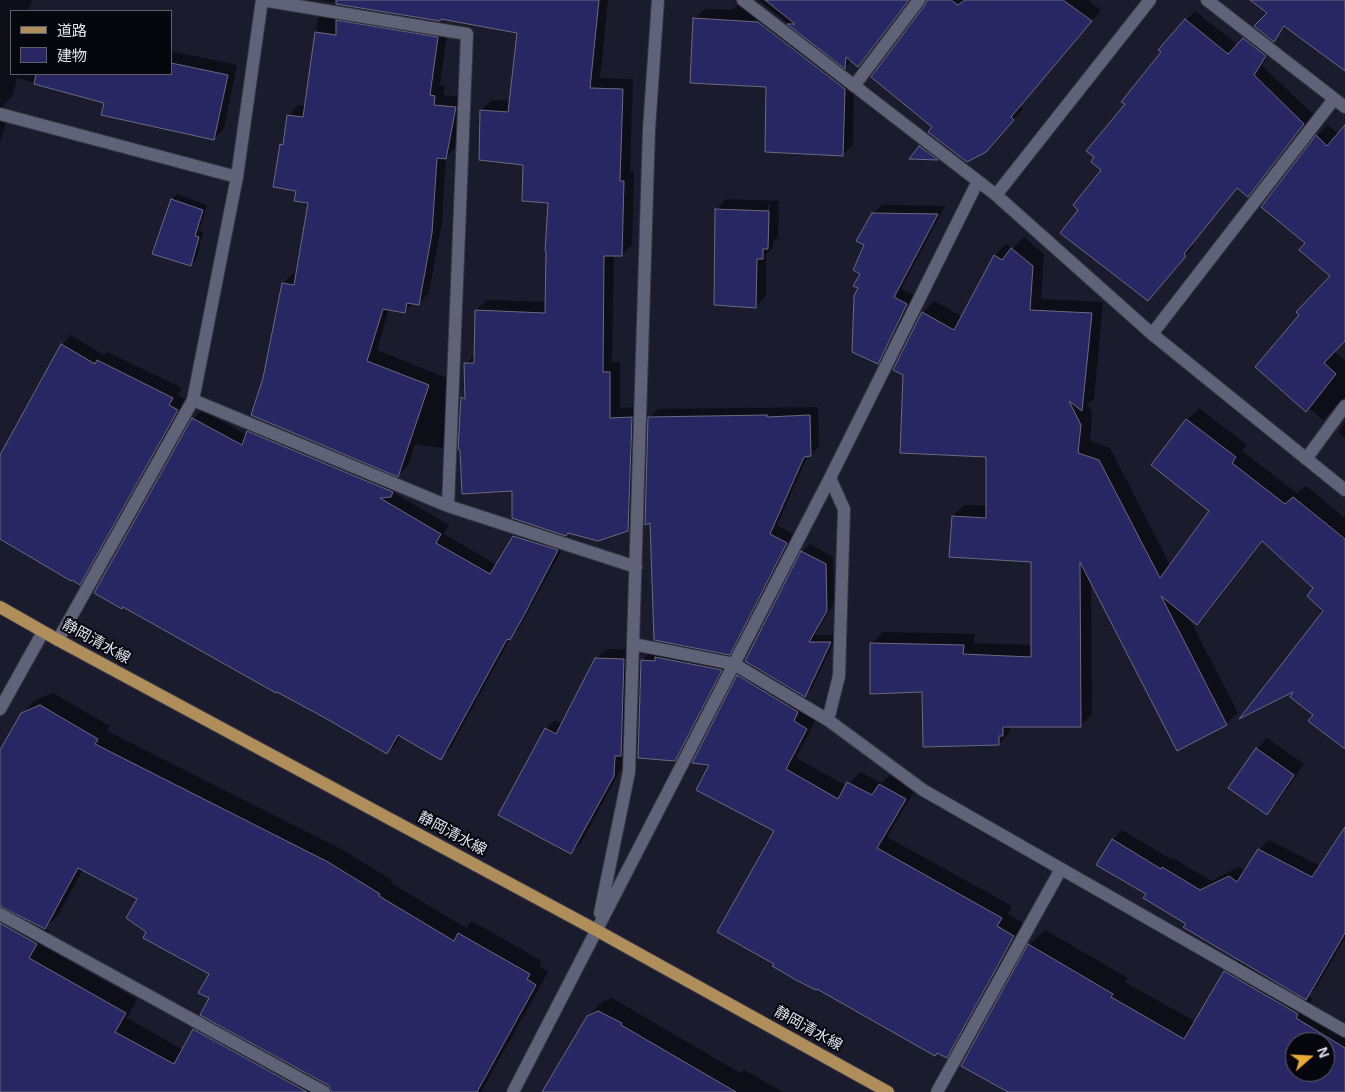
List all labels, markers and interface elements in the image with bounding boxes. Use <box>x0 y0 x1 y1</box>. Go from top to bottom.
legend <box>10 10 172 75</box>
text: 道路 <box>57 22 87 39</box>
text: 建物 <box>57 47 87 64</box>
street label: 静岡清水線 <box>59 616 133 668</box>
street label: 静岡清水線 <box>415 808 489 860</box>
street label: 静岡清水線 <box>771 1003 845 1055</box>
north arrow <box>1285 1032 1335 1082</box>
text: N <box>1314 1045 1332 1060</box>

